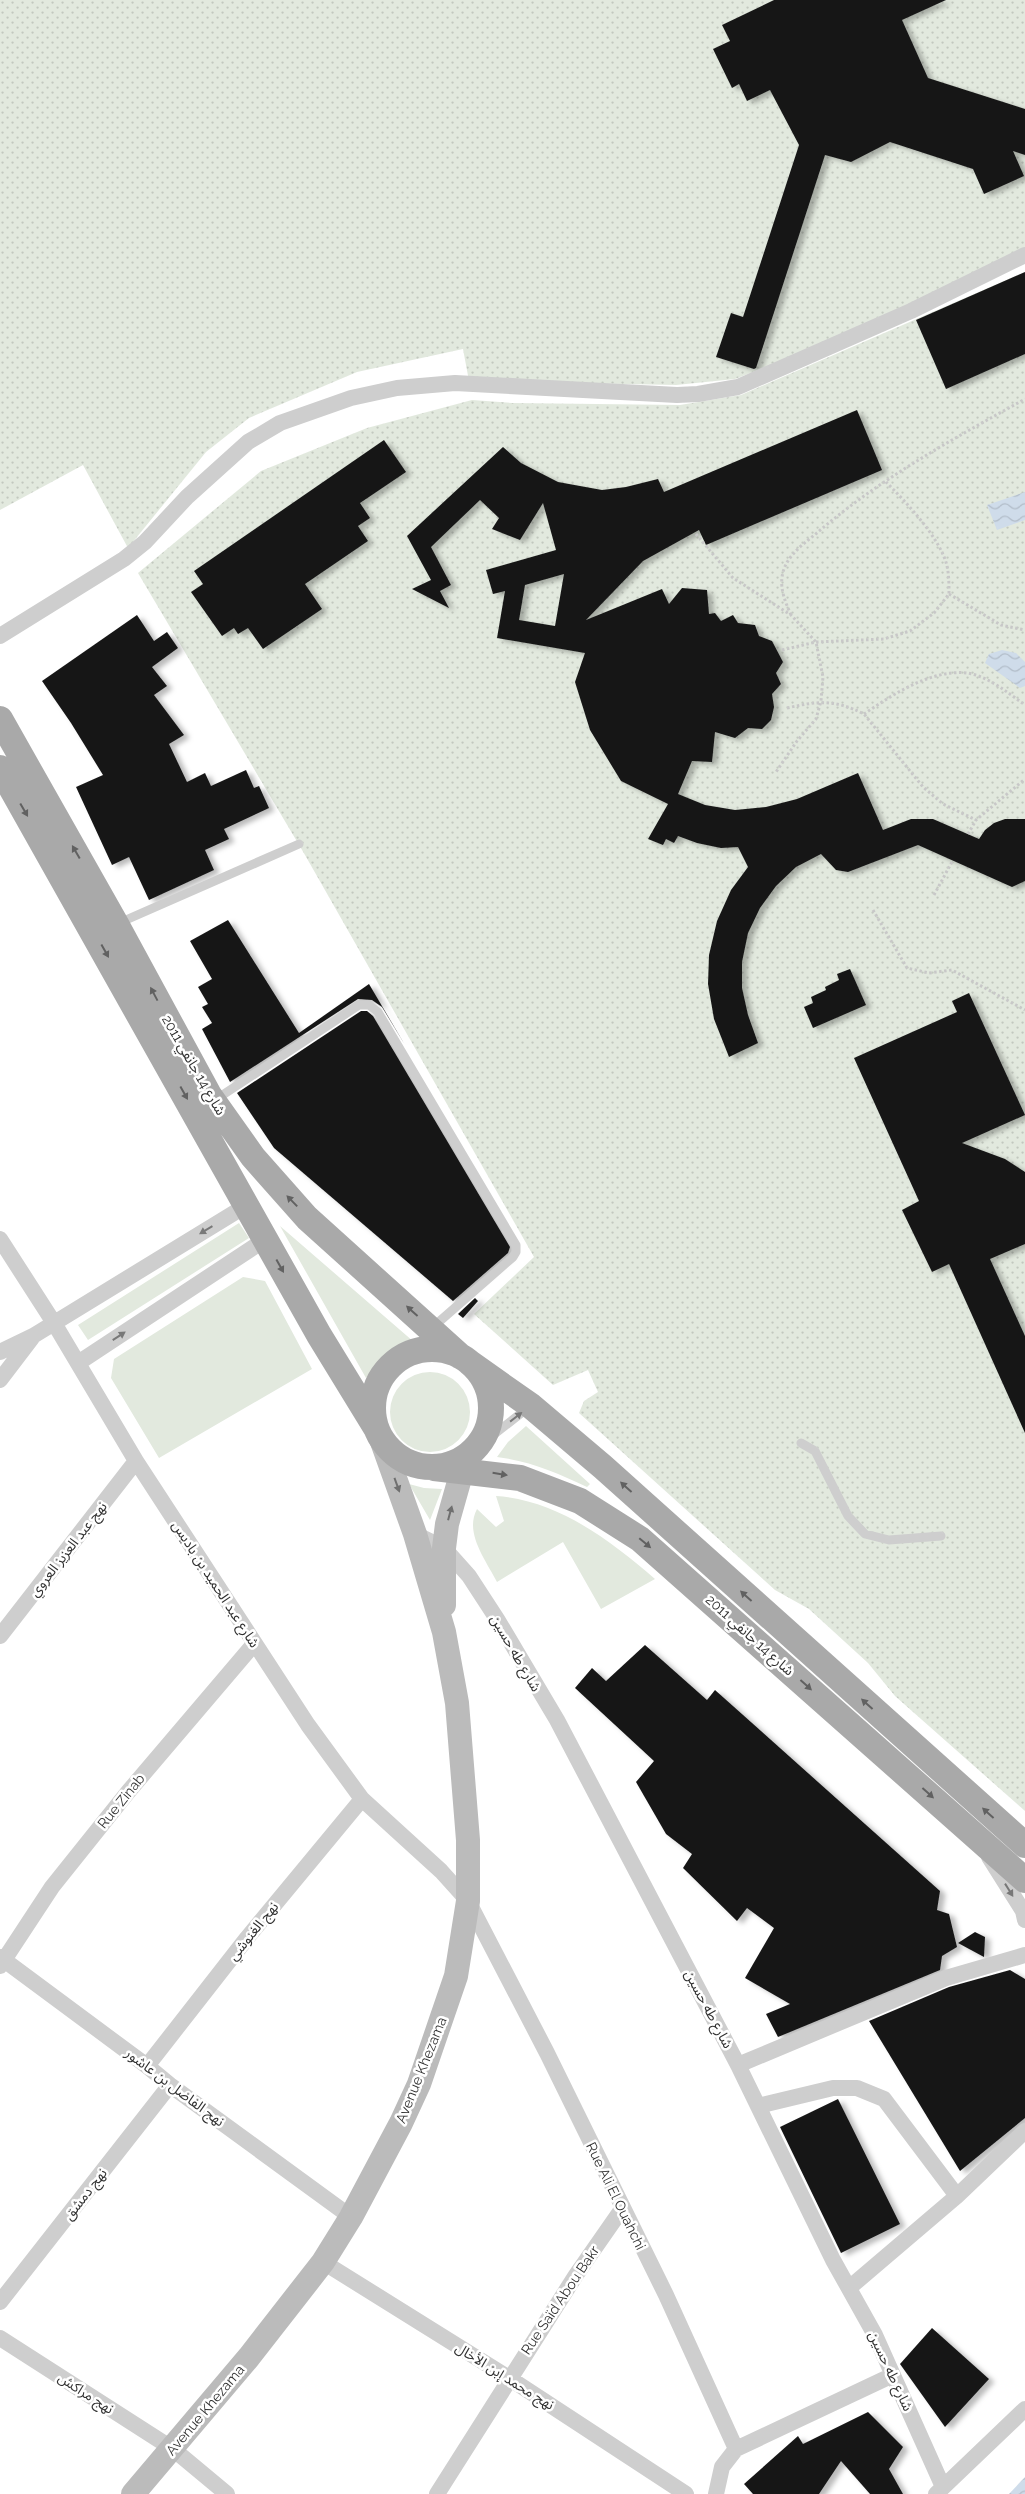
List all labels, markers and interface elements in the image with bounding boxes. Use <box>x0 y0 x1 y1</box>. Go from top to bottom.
one-way arrow <box>20 804 29 817</box>
one-way arrow <box>71 845 80 858</box>
one-way arrow <box>100 945 109 958</box>
one-way arrow <box>150 987 158 1001</box>
street label: شارع 14 جانفي 2011 <box>156 1012 229 1119</box>
one-way arrow <box>180 1086 188 1101</box>
one-way arrow <box>286 1196 298 1208</box>
one-way arrow <box>199 1226 212 1235</box>
one-way arrow <box>276 1259 285 1272</box>
one-way arrow <box>406 1305 418 1317</box>
one-way arrow <box>112 1331 126 1341</box>
one-way arrow <box>509 1412 522 1423</box>
one-way arrow <box>492 1471 508 1479</box>
one-way arrow <box>394 1478 402 1493</box>
one-way arrow <box>620 1481 632 1493</box>
street label: نهج عبد العزيز العروي <box>26 1498 113 1602</box>
one-way arrow <box>446 1506 454 1521</box>
street label: شارع عبد الحميد بن باديس <box>166 1518 263 1652</box>
one-way arrow <box>639 1537 651 1549</box>
one-way arrow <box>741 1590 753 1602</box>
street label: شارع 14 جانفي 2011 <box>701 1591 797 1681</box>
street label: شارع طه حسين <box>485 1612 545 1696</box>
one-way arrow <box>800 1680 813 1691</box>
one-way arrow <box>861 1699 874 1710</box>
street label: Rue Zinab <box>94 1770 148 1831</box>
one-way arrow <box>921 1787 933 1799</box>
one-way arrow <box>983 1807 995 1819</box>
one-way arrow <box>1005 1883 1014 1897</box>
street label: نهج الغنوشي <box>225 1898 284 1965</box>
street label: شارع طه حسين <box>679 1967 736 2052</box>
street label: Avenue Khezama <box>392 2015 450 2125</box>
street label: نهج الفاضل بن عاشور <box>120 2044 228 2132</box>
street label: Rue Ali El Ouahchi <box>583 2140 649 2252</box>
street label: نهج دمشق <box>60 2165 113 2225</box>
street label: Rue Saïd Abou Bakr <box>518 2242 602 2357</box>
street label: شارع طه حسين <box>863 2329 916 2415</box>
street label: نهج محمد إبن الأخال <box>451 2339 557 2415</box>
street label: Avenue Khezama <box>163 2362 247 2458</box>
street label: نهج مراكش <box>54 2369 117 2419</box>

